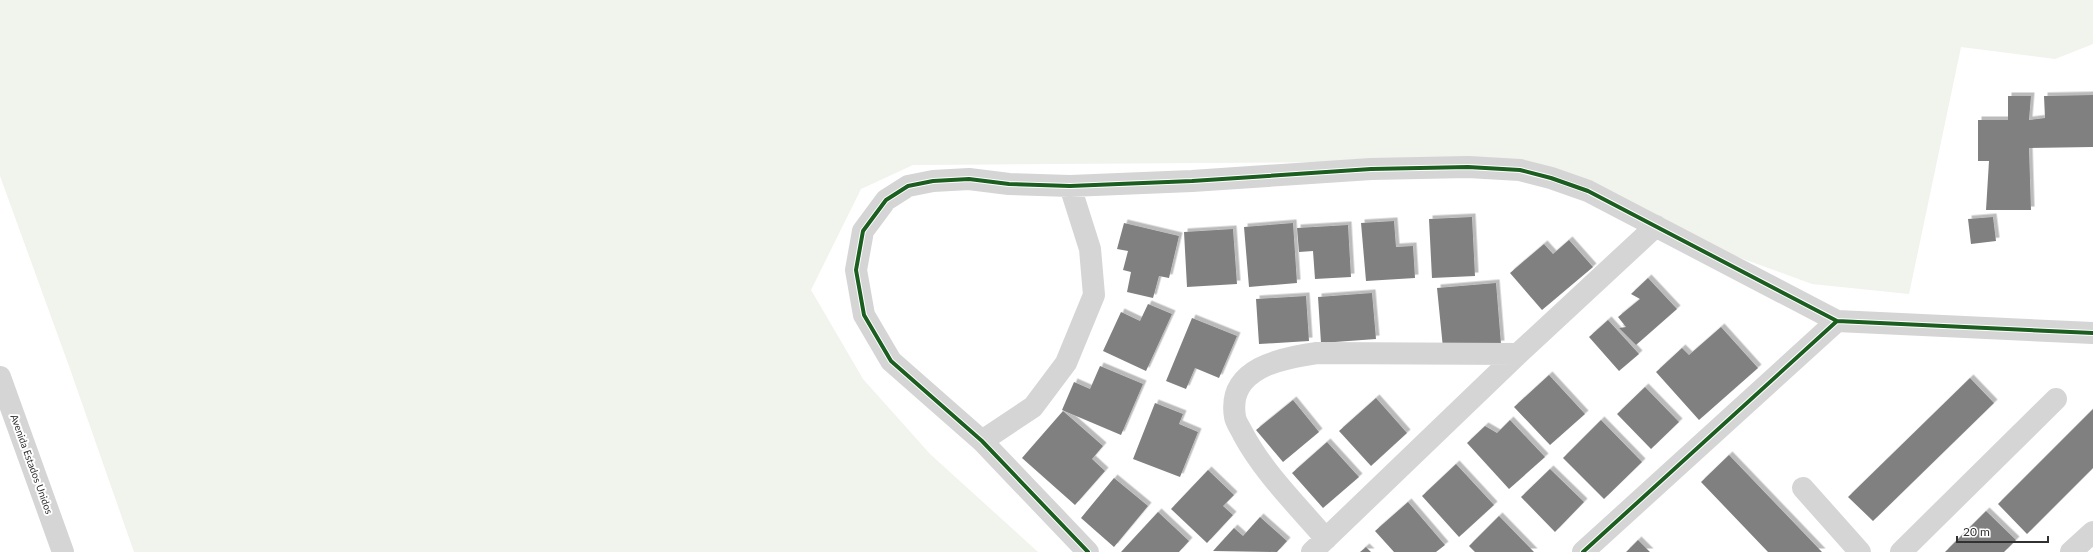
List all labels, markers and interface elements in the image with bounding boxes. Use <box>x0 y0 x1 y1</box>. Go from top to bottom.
street label: Avenida Estados Unidos <box>8 412 56 516</box>
scale bar <box>1957 518 2048 544</box>
text: 20 m <box>1963 524 1990 539</box>

